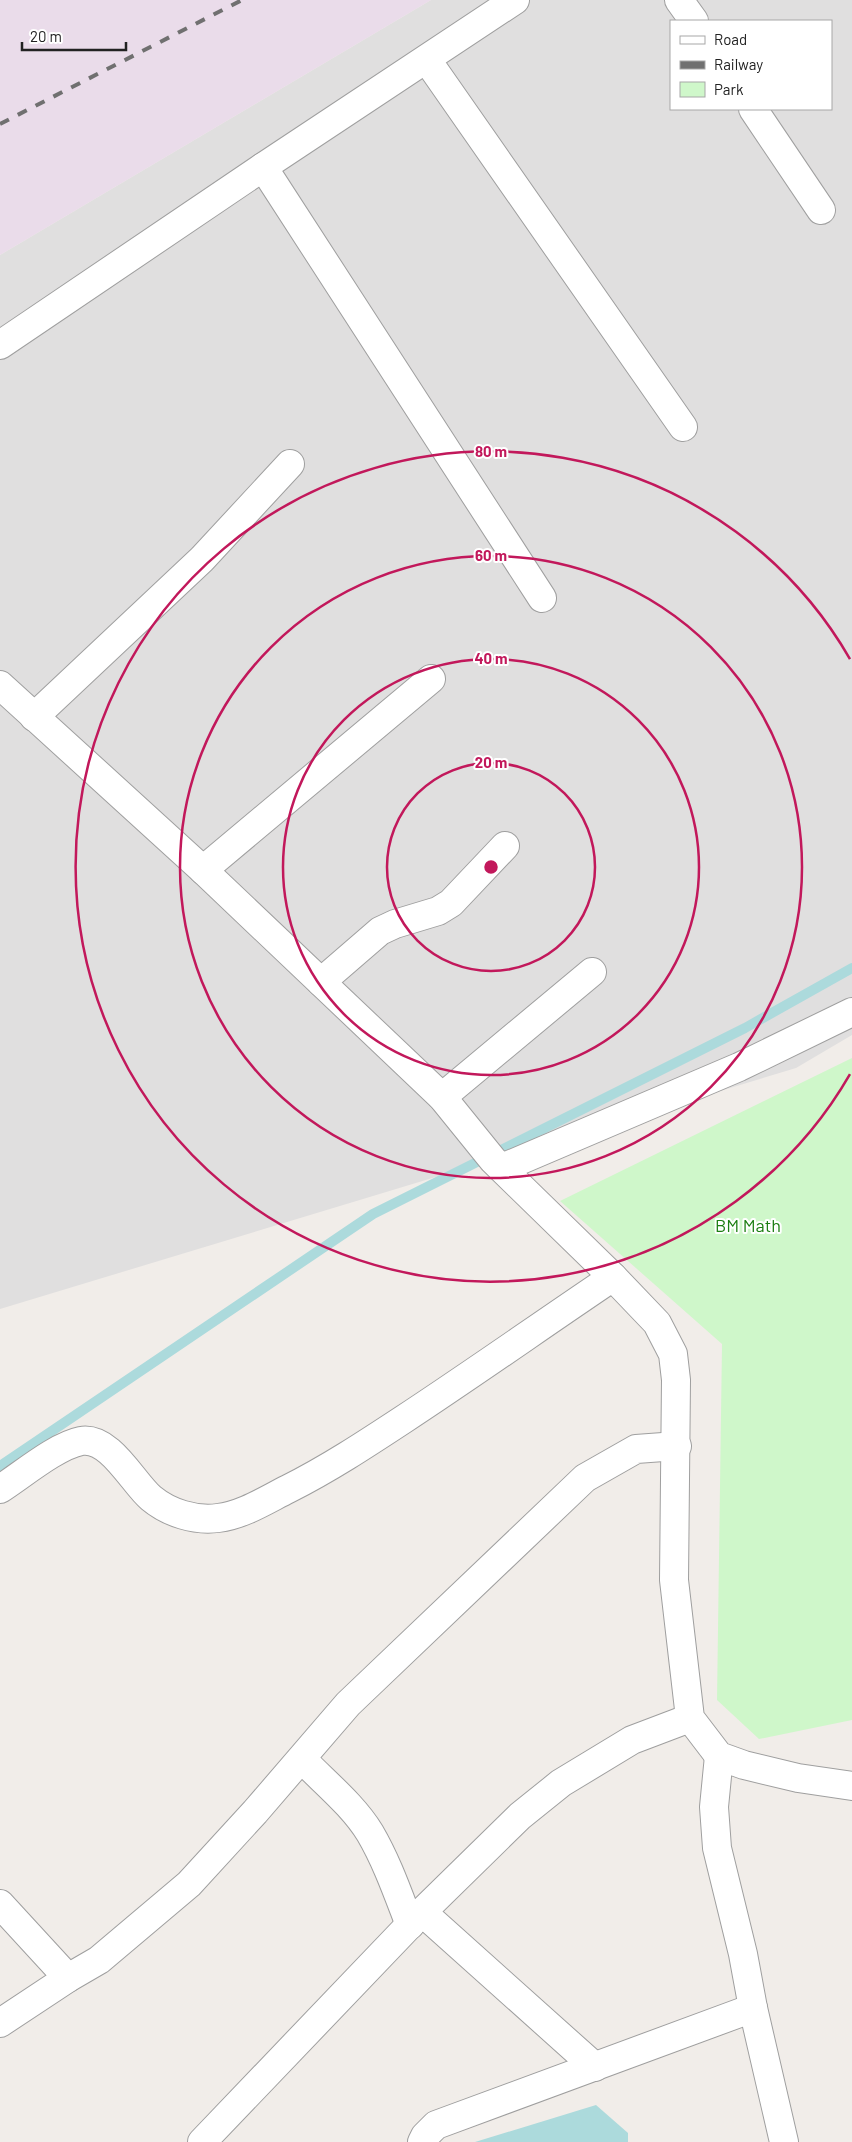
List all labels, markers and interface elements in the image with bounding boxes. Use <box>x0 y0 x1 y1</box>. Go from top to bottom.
scale bar <box>22 20 126 52</box>
legend <box>670 20 832 110</box>
text: 20 m <box>30 27 62 45</box>
text: Road <box>714 30 747 48</box>
text: Railway <box>714 55 763 73</box>
text: Park <box>714 80 744 98</box>
text: 80 m <box>475 442 507 460</box>
text: 60 m <box>475 546 507 564</box>
text: 40 m <box>474 649 508 667</box>
text: 20 m <box>475 753 507 771</box>
centre of rings <box>482 858 500 876</box>
park label: BM Math <box>715 1214 781 1236</box>

